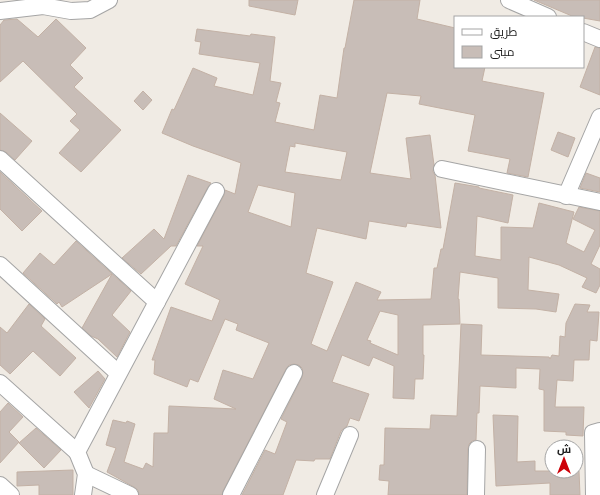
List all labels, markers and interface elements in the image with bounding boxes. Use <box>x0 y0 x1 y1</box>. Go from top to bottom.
legend <box>454 16 584 68</box>
text: طريق <box>490 23 518 40</box>
text: مبنى <box>490 43 515 60</box>
north arrow <box>544 439 584 479</box>
text: ش <box>557 441 571 456</box>

